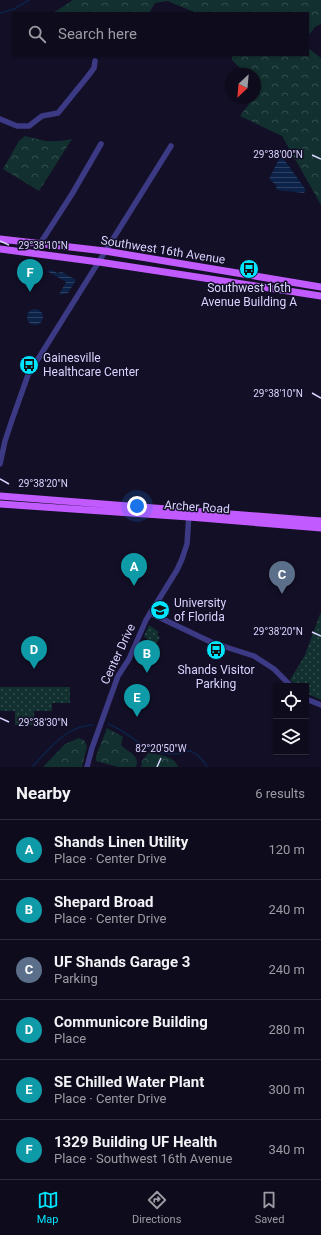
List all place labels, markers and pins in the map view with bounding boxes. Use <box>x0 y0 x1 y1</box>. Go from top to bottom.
bus stop icon: Southwest 16th Avenue Building A <box>238 258 260 280</box>
pin: F <box>17 259 43 292</box>
place label: Southwest 16th Avenue Building A <box>201 281 297 309</box>
place label: Gainesville Healthcare Center <box>43 351 139 379</box>
bus stop icon: Gainesville Healthcare Center <box>18 354 40 376</box>
pin: A <box>121 553 147 586</box>
pin: C <box>269 561 295 594</box>
place label: University of Florida <box>174 596 227 624</box>
school or university icon: University of Florida <box>149 599 171 621</box>
pin: D <box>21 636 47 669</box>
bus stop icon: Shands Visitor Parking <box>205 639 227 661</box>
pin: B <box>134 640 160 673</box>
place label: Shands Visitor Parking <box>177 663 255 691</box>
pin: E <box>124 684 150 717</box>

